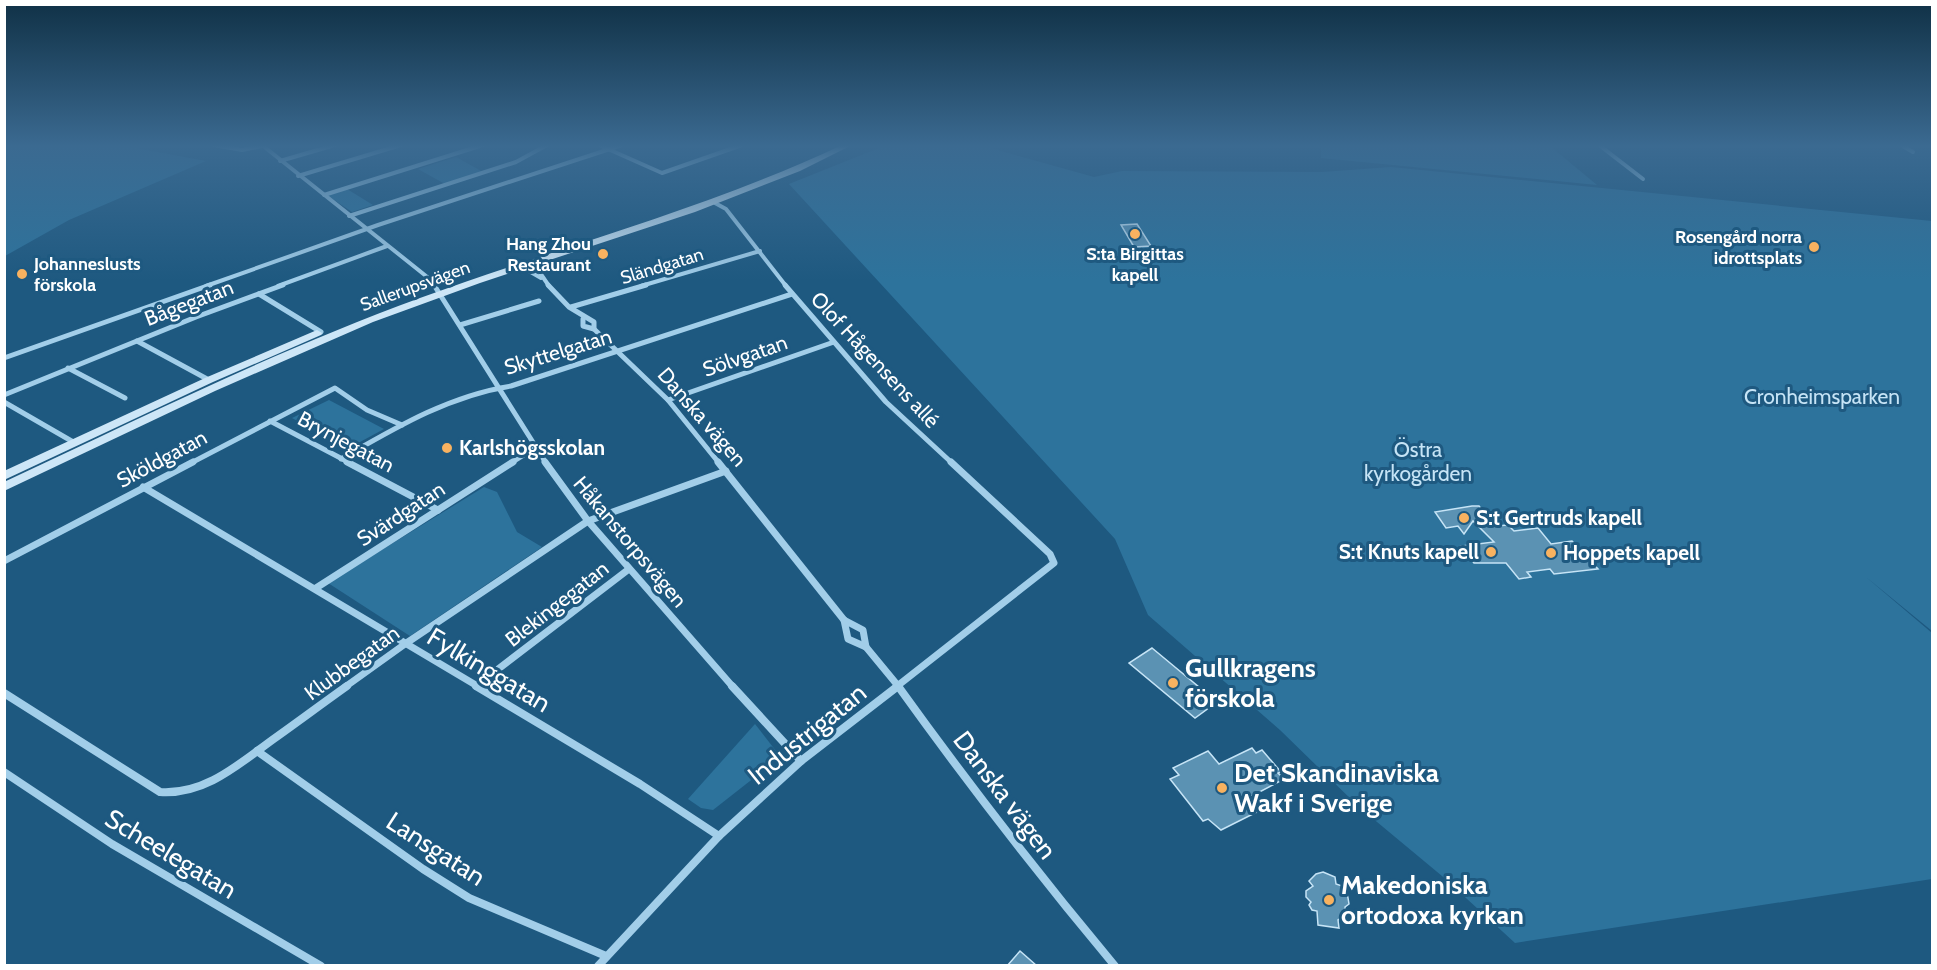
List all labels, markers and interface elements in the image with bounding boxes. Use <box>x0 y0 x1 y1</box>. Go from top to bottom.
place label: Rosengård norra idrottsplats <box>1675 226 1802 269</box>
marker: S:ta Birgittas kapell <box>1128 227 1142 241</box>
place label: Hang Zhou Restaurant <box>506 233 591 276</box>
marker: Rosengård norra idrottsplats <box>1807 240 1821 254</box>
street label: Sländgatan <box>618 243 706 289</box>
place label: S:ta Birgittas kapell <box>1086 243 1184 286</box>
marker: Hang Zhou Restaurant <box>596 247 610 261</box>
place label: Johanneslusts förskola <box>33 253 141 296</box>
street label: Sallerupsvägen <box>357 256 473 316</box>
marker: Johanneslusts förskola <box>15 267 29 281</box>
street label: Bågegatan <box>141 274 237 331</box>
street label: Olof Hågensens allé <box>806 286 945 433</box>
street label: Skyttelgatan <box>501 323 615 380</box>
street label: Sölvgatan <box>699 329 791 382</box>
street label: Danska vägen <box>653 362 752 471</box>
park label: Cronheimsparken <box>1744 384 1900 409</box>
street label: Brynjegatan <box>293 406 399 478</box>
street label: Sköldgatan <box>112 424 211 493</box>
place label: Karlshögsskolan <box>459 435 605 460</box>
park label: Östra kyrkogården <box>1364 437 1472 486</box>
marker: Karlshögsskolan <box>440 441 454 455</box>
street label: Håkanstorpsvägen <box>568 471 692 612</box>
street label: Svärdgatan <box>352 476 449 551</box>
place label: S:t Gertruds kapell <box>1476 505 1643 530</box>
marker: S:t Gertruds kapell <box>1457 511 1471 525</box>
place label: S:t Knuts kapell <box>1339 539 1479 564</box>
place label: Hoppets kapell <box>1563 540 1701 565</box>
marker: S:t Knuts kapell <box>1484 545 1498 559</box>
marker: Hoppets kapell <box>1544 546 1558 560</box>
street label: Blekingegatan <box>500 556 613 652</box>
street label: Klubbegatan <box>299 620 404 705</box>
street label: Fylkinggatan <box>422 621 556 719</box>
place label: Gullkragens förskola <box>1185 652 1316 714</box>
marker: Gullkragens förskola <box>1166 676 1180 690</box>
street label: Industrigatan <box>741 677 873 791</box>
street label: Danska vägen <box>946 725 1064 865</box>
place label: Det Skandinaviska Wakf i Sverige <box>1234 757 1439 819</box>
marker: Det Skandinaviska Wakf i Sverige <box>1215 781 1229 795</box>
street label: Scheelegatan <box>99 802 243 906</box>
street label: Lansgatan <box>380 805 492 893</box>
place label: Makedoniska ortodoxa kyrkan <box>1341 869 1524 931</box>
marker: Makedoniska ortodoxa kyrkan <box>1322 893 1336 907</box>

